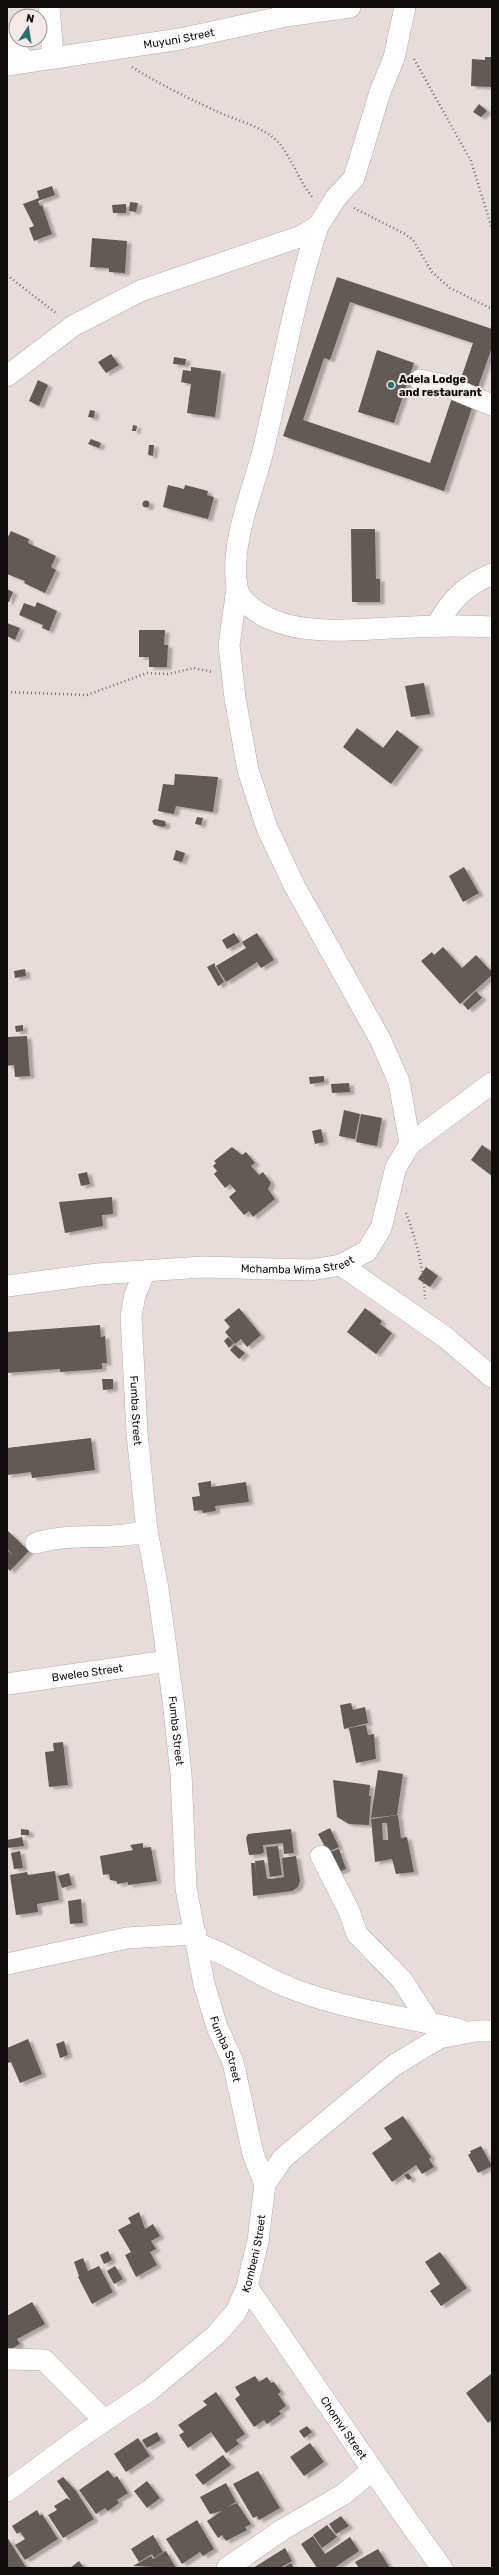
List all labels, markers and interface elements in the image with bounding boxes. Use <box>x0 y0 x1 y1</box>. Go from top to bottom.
north arrow <box>8 8 48 48</box>
text: N <box>25 12 35 26</box>
street label: Muyuni Street <box>143 25 216 51</box>
place label: Adela Lodge and restaurant <box>399 373 482 399</box>
marker: Adela Lodge and restaurant <box>386 380 396 390</box>
street label: Mchamba Wima Street <box>241 1252 357 1277</box>
street label: Fumba Street <box>128 1375 145 1447</box>
street label: Bweleo Street <box>51 1661 124 1684</box>
street label: Fumba Street <box>166 1695 187 1767</box>
street label: Fumba Street <box>208 2014 244 2084</box>
street label: Kombeni Street <box>239 2213 268 2294</box>
street label: Chomvi Street <box>318 2394 370 2462</box>

